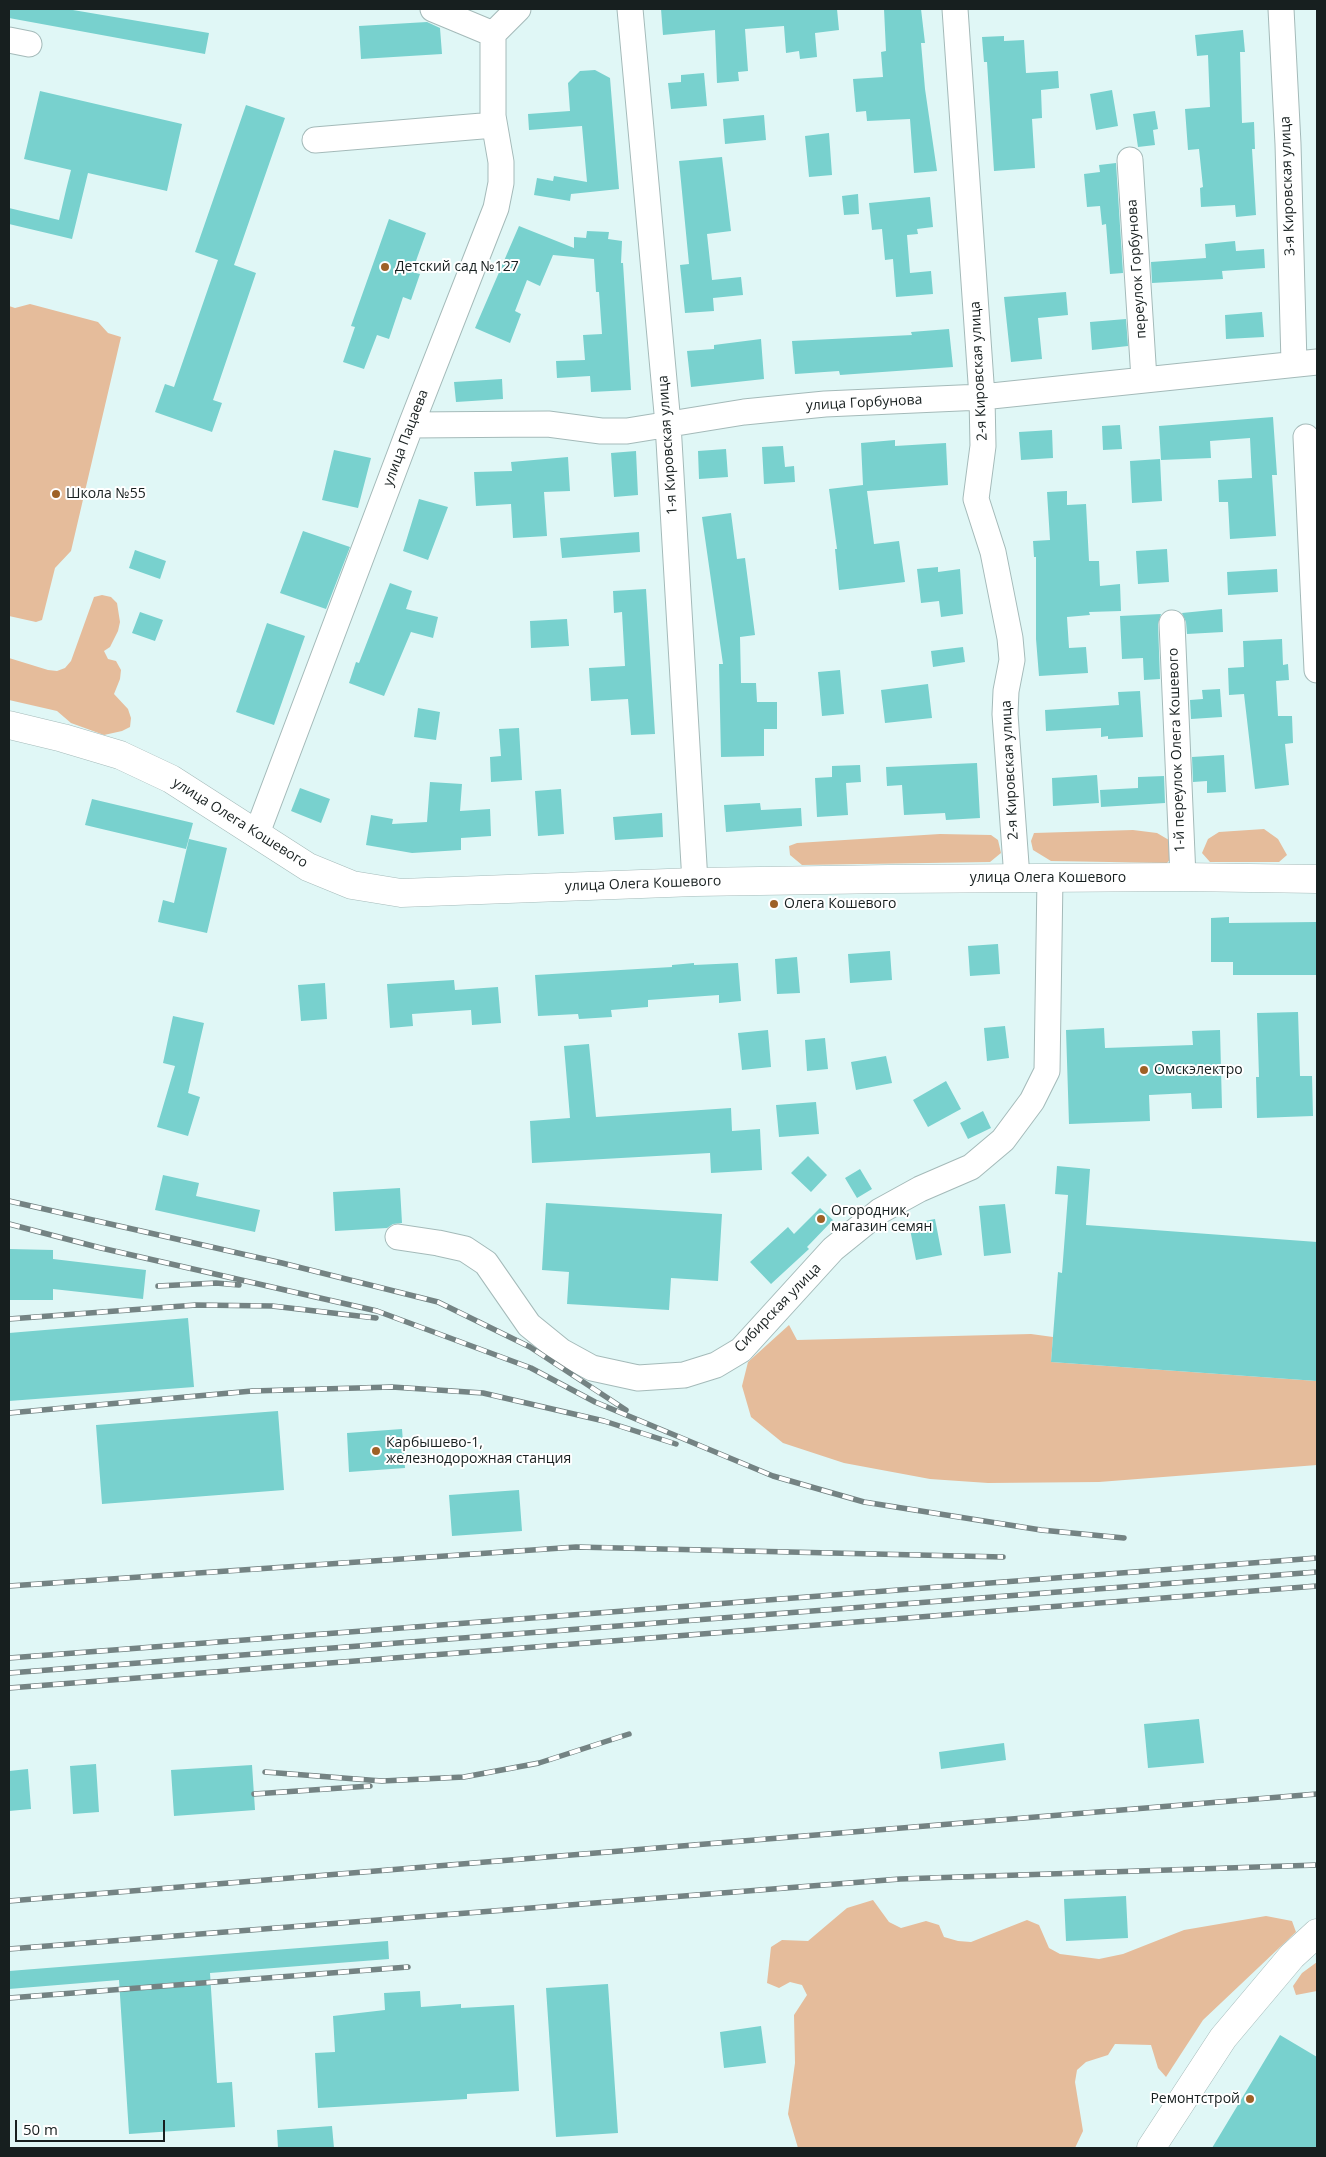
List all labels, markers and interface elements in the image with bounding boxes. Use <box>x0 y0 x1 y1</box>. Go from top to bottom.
street label: 3-я Кировская улица <box>1277 116 1299 256</box>
street label: переулок Горбунова <box>1124 199 1150 339</box>
place label: Детский сад №127 <box>395 259 519 275</box>
marker: Детский сад №127 <box>379 261 391 273</box>
street label: 2-я Кировская улица <box>967 301 991 441</box>
street label: 1-я Кировская улица <box>655 375 681 515</box>
street label: улица Пацаева <box>380 387 432 489</box>
street label: улица Горбунова <box>805 392 923 414</box>
place label: Школа №55 <box>66 486 146 502</box>
marker: Школа №55 <box>50 488 62 500</box>
street label: 1-й переулок Олега Кошевого <box>1165 647 1189 853</box>
street label: 2-я Кировская улица <box>998 700 1022 840</box>
street label: улица Олега Кошевого <box>169 774 311 872</box>
street label: улица Олега Кошевого <box>970 870 1126 886</box>
street label: улица Олега Кошевого <box>564 873 722 895</box>
place label: Олега Кошевого <box>784 896 896 912</box>
marker: Олега Кошевого <box>768 898 780 910</box>
place label: Омскэлектро <box>1154 1062 1243 1078</box>
marker: Омскэлектро <box>1138 1064 1150 1076</box>
place label: Огородник, магазин семян <box>831 1203 932 1236</box>
marker: Огородник, магазин семян <box>815 1213 827 1225</box>
street label: Сибирская улица <box>731 1260 825 1356</box>
place label: Карбышево-1, железнодорожная станция <box>386 1435 571 1468</box>
marker: Карбышево-1, железнодорожная станция <box>370 1445 382 1457</box>
place label: Ремонтстрой <box>1150 2091 1240 2107</box>
marker: Ремонтстрой <box>1244 2093 1256 2105</box>
scale bar <box>18 2110 168 2142</box>
text: 50 m <box>23 2119 58 2139</box>

